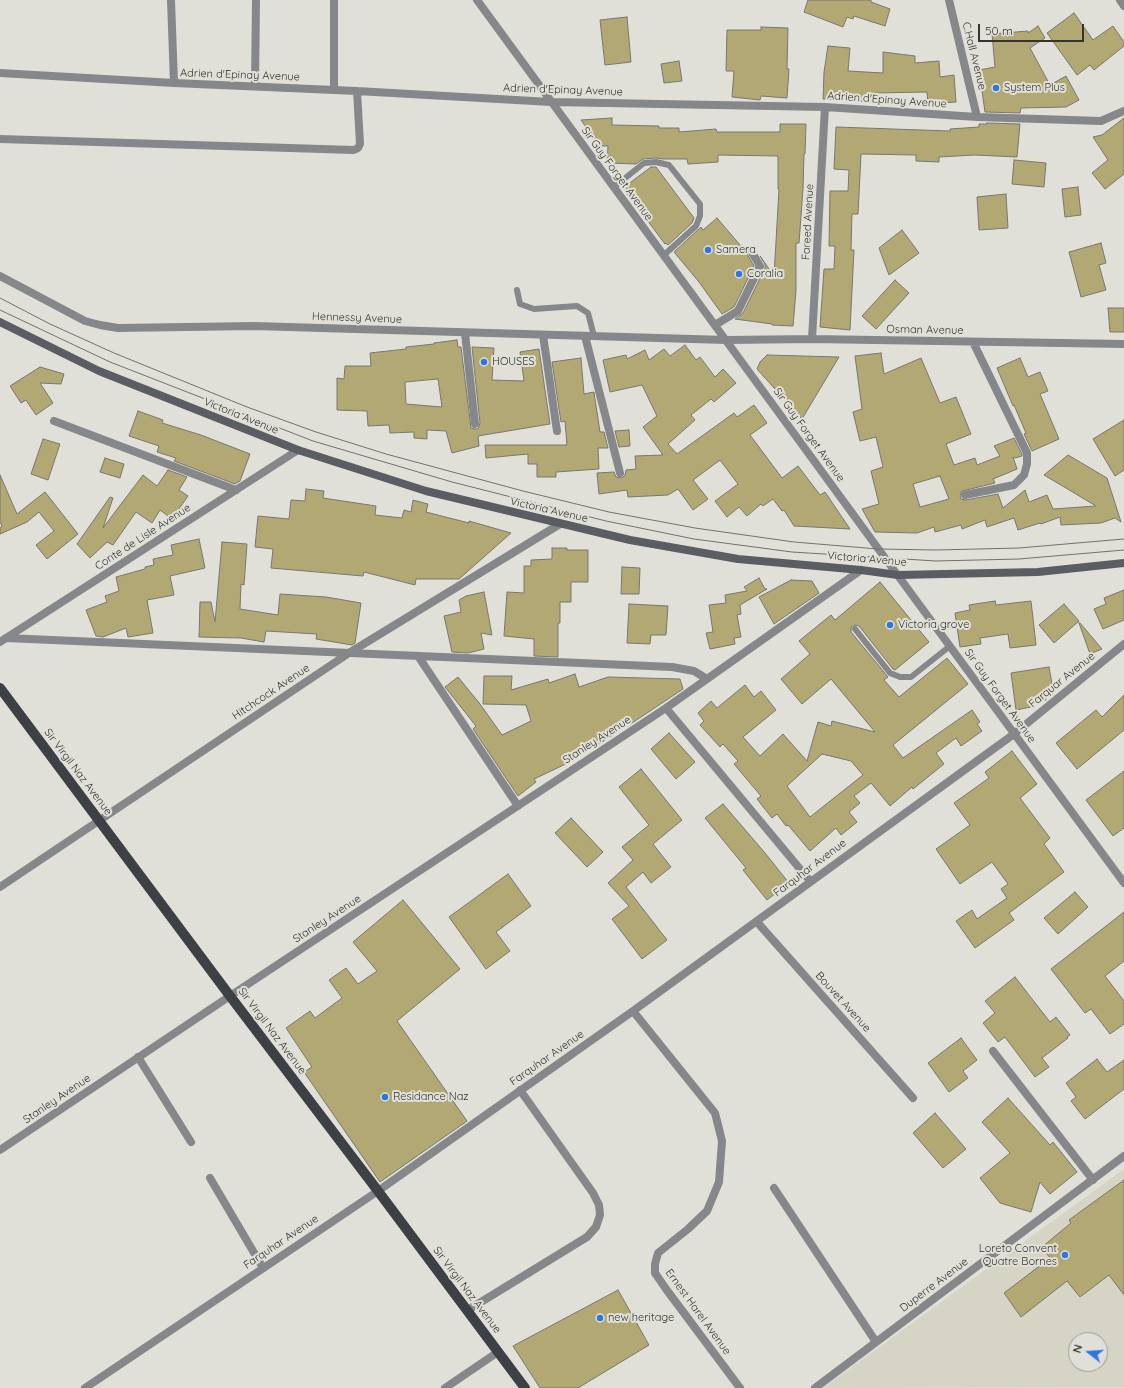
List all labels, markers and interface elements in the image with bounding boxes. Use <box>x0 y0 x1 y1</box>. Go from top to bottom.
scale bar <box>980 16 1086 42</box>
street label: C.Hall Avenue <box>959 21 989 91</box>
text: 50 m <box>985 23 1013 38</box>
street label: Adrien d'Epinay Avenue <box>180 66 300 84</box>
street label: Adrien d'Epinay Avenue <box>503 81 623 99</box>
place label: System Plus <box>1004 81 1065 95</box>
marker: System Plus <box>991 83 1001 93</box>
street label: Adrien d'Epinay Avenue <box>827 89 947 111</box>
street label: Sir Guy Forget Avenue <box>578 124 656 224</box>
street label: Fareed Avenue <box>799 184 817 260</box>
place label: Samera <box>716 243 756 257</box>
marker: Samera <box>703 245 713 255</box>
place label: Coralia <box>747 267 783 281</box>
marker: Coralia <box>734 269 744 279</box>
street label: Hennessy Avenue <box>312 310 402 326</box>
street label: Osman Avenue <box>886 323 964 337</box>
place label: HOUSES <box>492 355 535 369</box>
marker: HOUSES <box>479 357 489 367</box>
street label: Sir Guy Forget Avenue <box>770 385 848 485</box>
street label: Victoria Avenue <box>202 395 280 437</box>
street label: Victoria Avenue <box>509 495 589 525</box>
street label: Conte de Lisle Avenue <box>93 501 193 573</box>
street label: Victoria Avenue <box>827 549 907 569</box>
place label: Victoria grove <box>898 618 969 632</box>
marker: Victoria grove <box>885 620 895 630</box>
street label: Sir Guy Forget Avenue <box>961 646 1039 746</box>
street label: Farquar Avenue <box>1026 649 1098 711</box>
street label: Hitchcock Avenue <box>230 661 312 723</box>
street label: Stanley Avenue <box>561 713 633 767</box>
street label: Sir Virgil Naz Avenue <box>41 726 115 818</box>
street label: Farquhar Avenue <box>771 836 849 900</box>
street label: Stanley Avenue <box>291 892 363 946</box>
street label: Bouvet Avenue <box>813 969 873 1035</box>
street label: Sir Virgil Naz Avenue <box>235 985 309 1077</box>
street label: Farquhar Avenue <box>507 1028 587 1088</box>
street label: Stanley Avenue <box>21 1072 93 1126</box>
place label: Residance Naz <box>393 1090 469 1104</box>
marker: Residance Naz <box>380 1092 390 1102</box>
street label: Farquhar Avenue <box>241 1212 321 1272</box>
place label: Loreto Convent Quatre Bornes <box>979 1242 1057 1268</box>
street label: Sir Virgil Naz Avenue <box>430 1244 504 1336</box>
marker: Loreto Convent Quatre Bornes <box>1060 1250 1070 1260</box>
street label: Duperre Avenue <box>897 1255 971 1315</box>
street label: Ernest Harel Avenue <box>662 1266 734 1358</box>
place label: new heritage <box>608 1311 674 1325</box>
marker: new heritage <box>595 1313 605 1323</box>
north arrow <box>1068 1332 1108 1372</box>
text: N <box>1070 1343 1085 1355</box>

